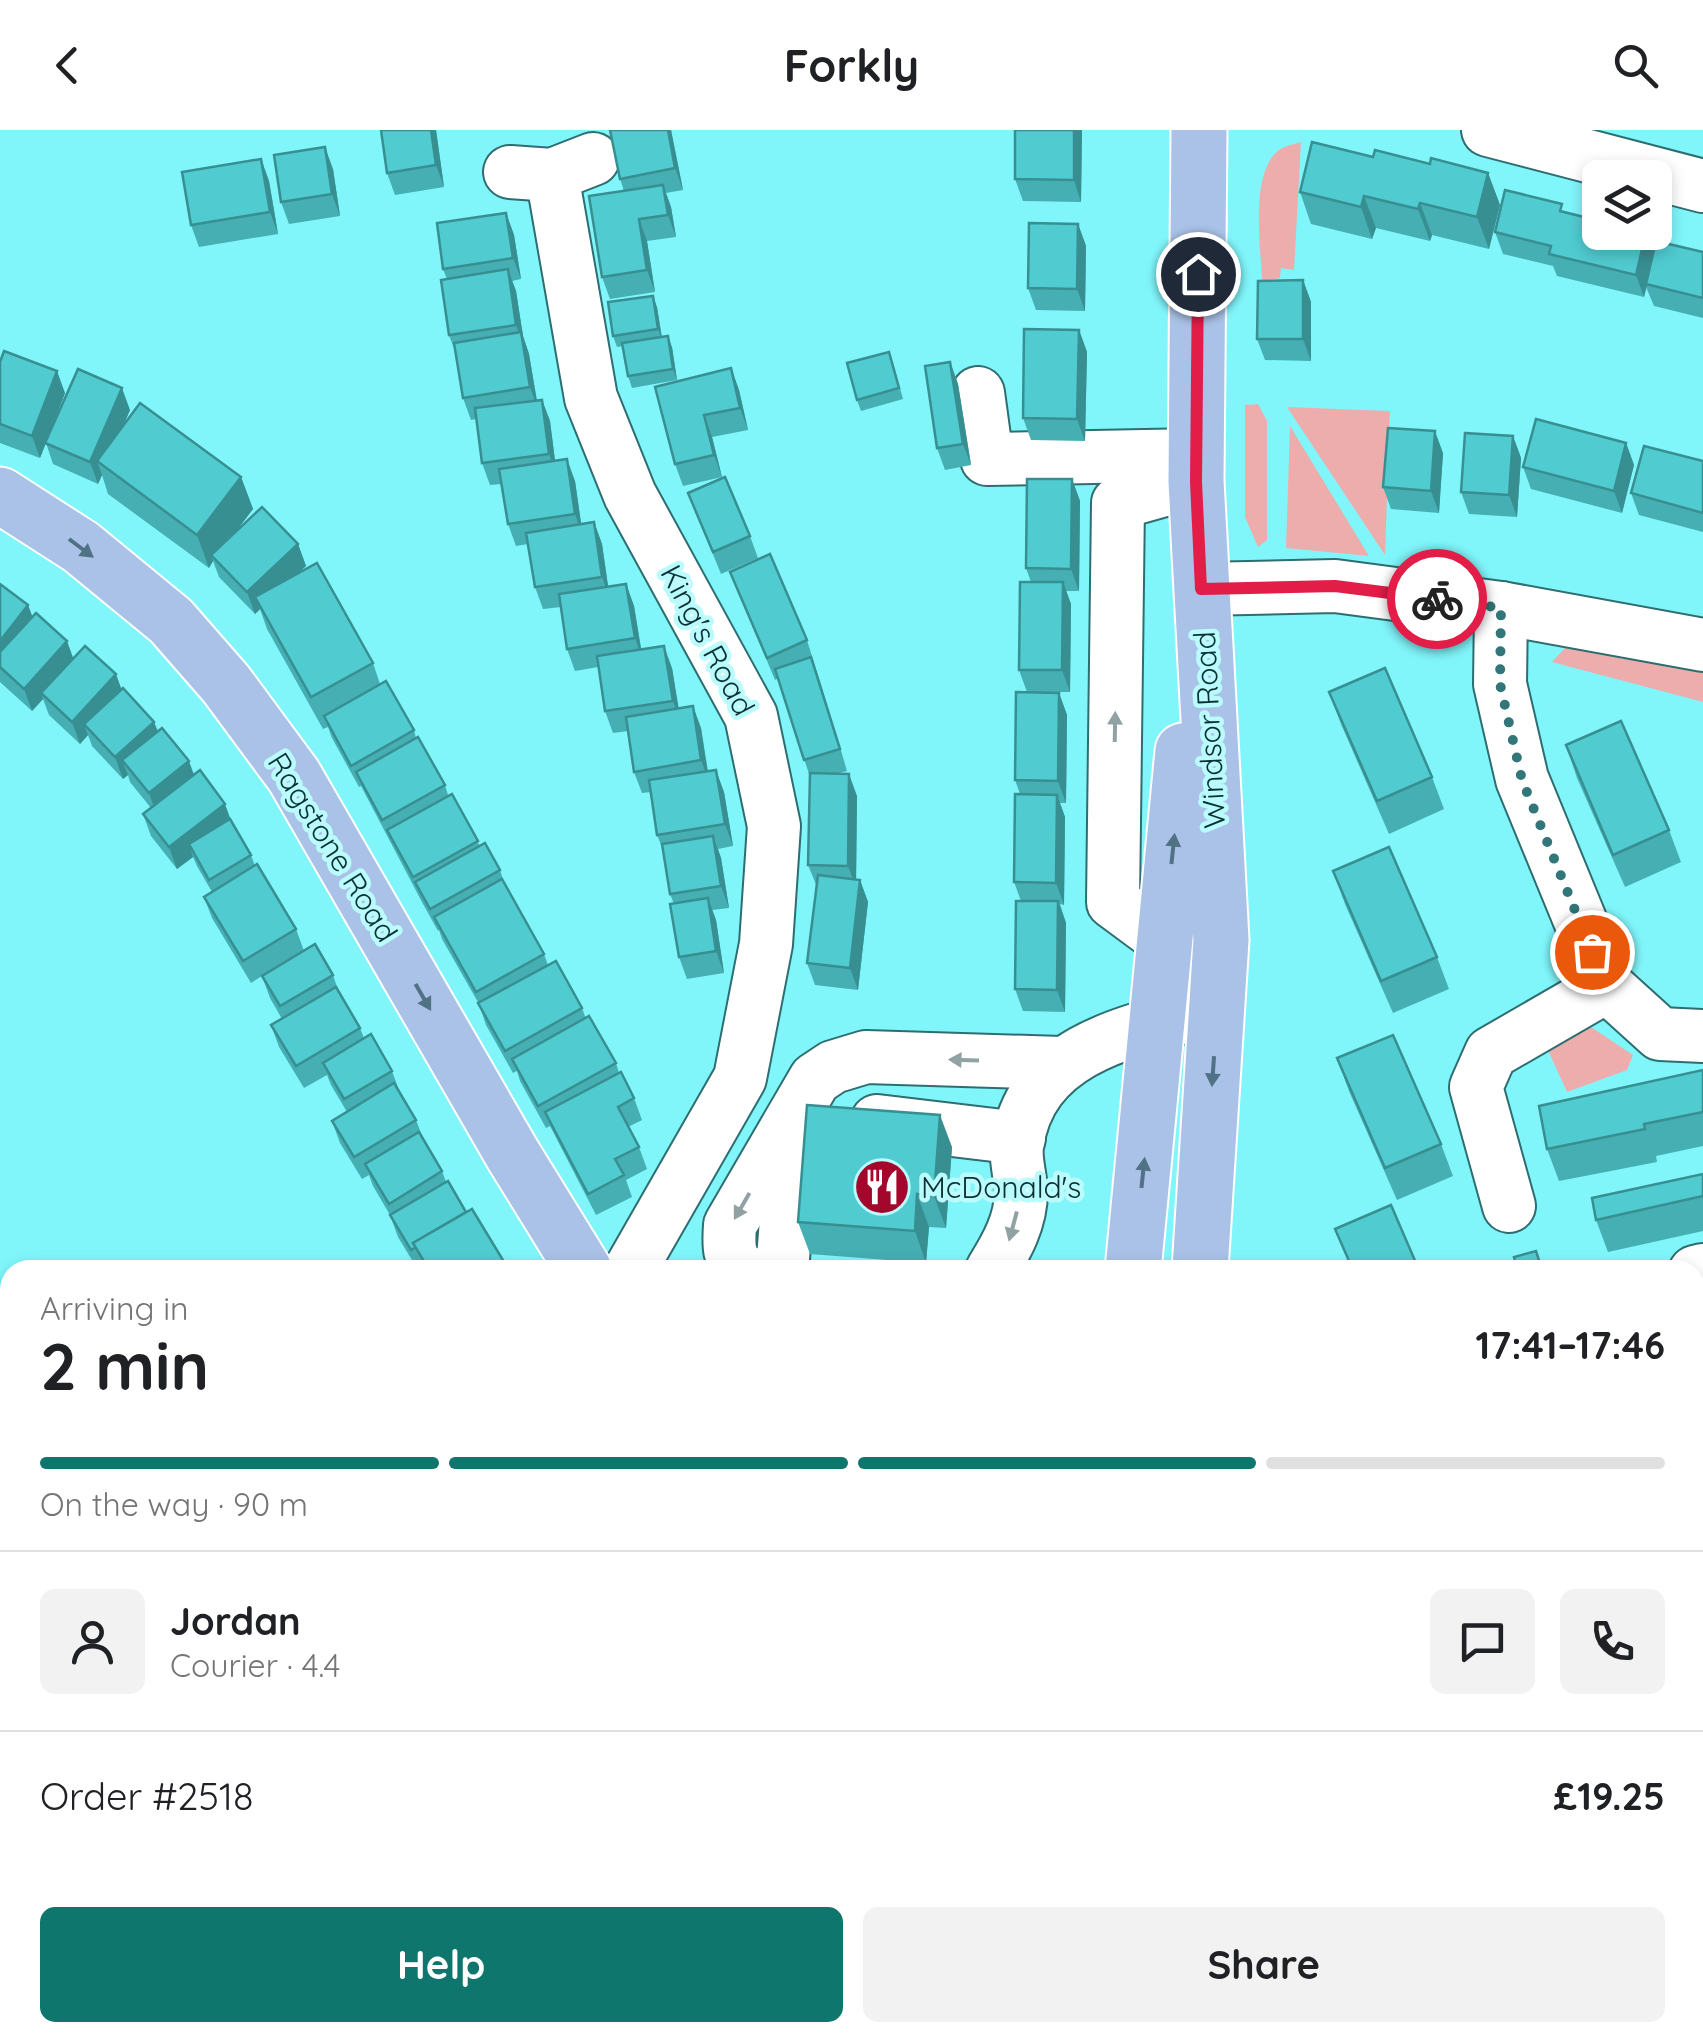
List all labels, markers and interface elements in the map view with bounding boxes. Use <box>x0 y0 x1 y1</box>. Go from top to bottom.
text: Forkly <box>784 37 919 93</box>
icon: back <box>40 38 95 93</box>
icon: search <box>1608 38 1663 93</box>
map controls <box>1582 160 1672 250</box>
button: layers <box>1582 160 1672 250</box>
pin <box>1156 232 1241 317</box>
icon: home <box>1171 247 1226 302</box>
one-way arrow <box>68 538 94 558</box>
courier <box>1387 549 1487 649</box>
street label: King's Road <box>652 558 764 722</box>
icon: bike <box>1410 572 1465 627</box>
street label: Windsor Road <box>1185 631 1233 829</box>
one-way arrow <box>1108 711 1124 743</box>
street label: Ragstone Road <box>260 745 406 949</box>
one-way arrow <box>1165 833 1181 865</box>
pin <box>1550 910 1635 995</box>
icon: bag <box>1565 925 1620 980</box>
one-way arrow <box>414 983 431 1011</box>
one-way arrow <box>947 1052 979 1068</box>
one-way arrow <box>1205 1056 1221 1088</box>
restaurant icon: McDonald's <box>852 1157 912 1217</box>
one-way arrow <box>1135 1157 1151 1188</box>
place label: McDonald's <box>921 1168 1081 1206</box>
one-way arrow <box>733 1192 751 1220</box>
one-way arrow <box>1005 1211 1021 1242</box>
text: Arriving in <box>40 1288 189 1328</box>
text: 17:41–17:46 <box>1476 1321 1665 1369</box>
text: 2 min <box>40 1325 209 1406</box>
text: On the way · 90 m <box>40 1484 308 1524</box>
button: person <box>40 1589 145 1694</box>
button: chat <box>1430 1589 1535 1694</box>
button: phone <box>1560 1589 1665 1694</box>
text: Jordan <box>170 1597 301 1645</box>
text: Courier · 4.4 <box>170 1645 340 1685</box>
text: Order #2518 <box>40 1772 254 1820</box>
text: £19.25 <box>1553 1772 1665 1820</box>
button: Help <box>40 1907 843 2022</box>
button: Share <box>863 1907 1665 2022</box>

